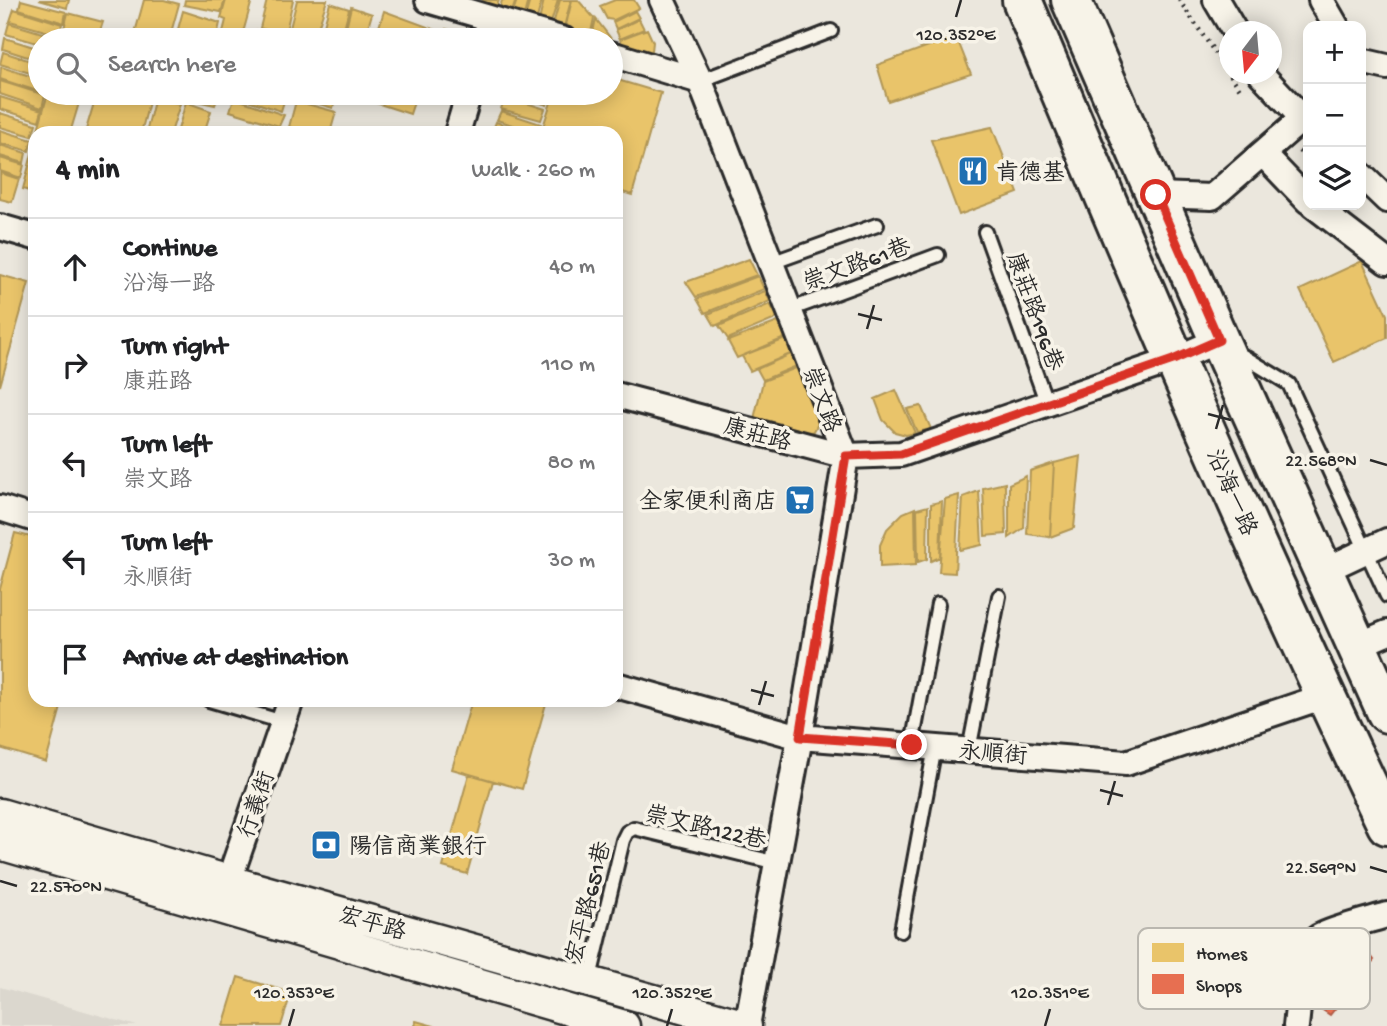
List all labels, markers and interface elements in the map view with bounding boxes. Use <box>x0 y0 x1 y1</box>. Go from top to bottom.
north arrow <box>1219 21 1282 84</box>
map controls <box>1303 21 1366 210</box>
button: + <box>1303 21 1366 84</box>
text: 120.352°E <box>916 26 996 47</box>
search box <box>28 28 623 105</box>
icon: search <box>52 48 90 86</box>
text: Search here <box>108 51 236 82</box>
button: − <box>1303 84 1366 147</box>
button: layers <box>1303 147 1366 210</box>
text: 4 min <box>56 154 119 189</box>
restaurant icon: 肯德基 <box>956 154 990 188</box>
text: Walk · 260 m <box>471 158 595 185</box>
place label: 肯德基 <box>996 160 1065 188</box>
route start <box>1140 179 1171 210</box>
street label: 崇文路61巷 <box>799 233 916 298</box>
text: Continue <box>123 235 217 266</box>
icon: ahead <box>56 248 94 286</box>
street label: 康莊路196巷 <box>999 249 1068 376</box>
text: 40 m <box>549 254 595 281</box>
text: 沿海一路 <box>123 272 215 299</box>
text: Turn right <box>123 333 227 364</box>
icon: right <box>56 346 94 384</box>
text: 110 m <box>542 352 595 379</box>
street label: 崇文路 <box>795 363 846 437</box>
text: 康莊路 <box>123 370 192 397</box>
street label: 康莊路 <box>720 413 794 458</box>
text: Turn left <box>123 431 211 462</box>
icon: left <box>56 444 94 482</box>
street label: 沿海一路 <box>1199 446 1262 541</box>
text: 80 m <box>548 450 595 477</box>
text: 22.568°N <box>1285 452 1357 473</box>
text: 崇文路 <box>123 468 192 495</box>
supermarket icon: 全家便利商店 <box>783 483 817 517</box>
place label: 全家便利商店 <box>639 489 777 517</box>
text: Turn left <box>123 529 211 560</box>
icon: left <box>56 542 94 580</box>
text: 30 m <box>548 548 595 575</box>
text: 永順街 <box>123 566 192 593</box>
icon: arrive <box>56 640 94 678</box>
text: Arrive at destination <box>123 644 348 675</box>
route end <box>896 729 927 760</box>
street label: 永順街 <box>957 738 1028 772</box>
street label: 行義街 <box>232 767 282 842</box>
street label: 崇文路122巷 <box>642 801 770 857</box>
bank icon: 陽信商業銀行 <box>309 828 343 862</box>
place label: 陽信商業銀行 <box>349 834 487 862</box>
street label: 宏平路651巷 <box>561 838 619 967</box>
text: 22.569°N <box>1286 859 1356 880</box>
text: 22.570°N <box>30 878 102 899</box>
street label: 宏平路 <box>335 902 409 948</box>
legend <box>1138 928 1370 1009</box>
text: Homes <box>1196 944 1248 967</box>
text: Shops <box>1196 976 1242 999</box>
text: 120.353°E <box>253 984 335 1005</box>
text: 120.352°E <box>632 984 712 1005</box>
text: 120.351°E <box>1010 984 1089 1005</box>

